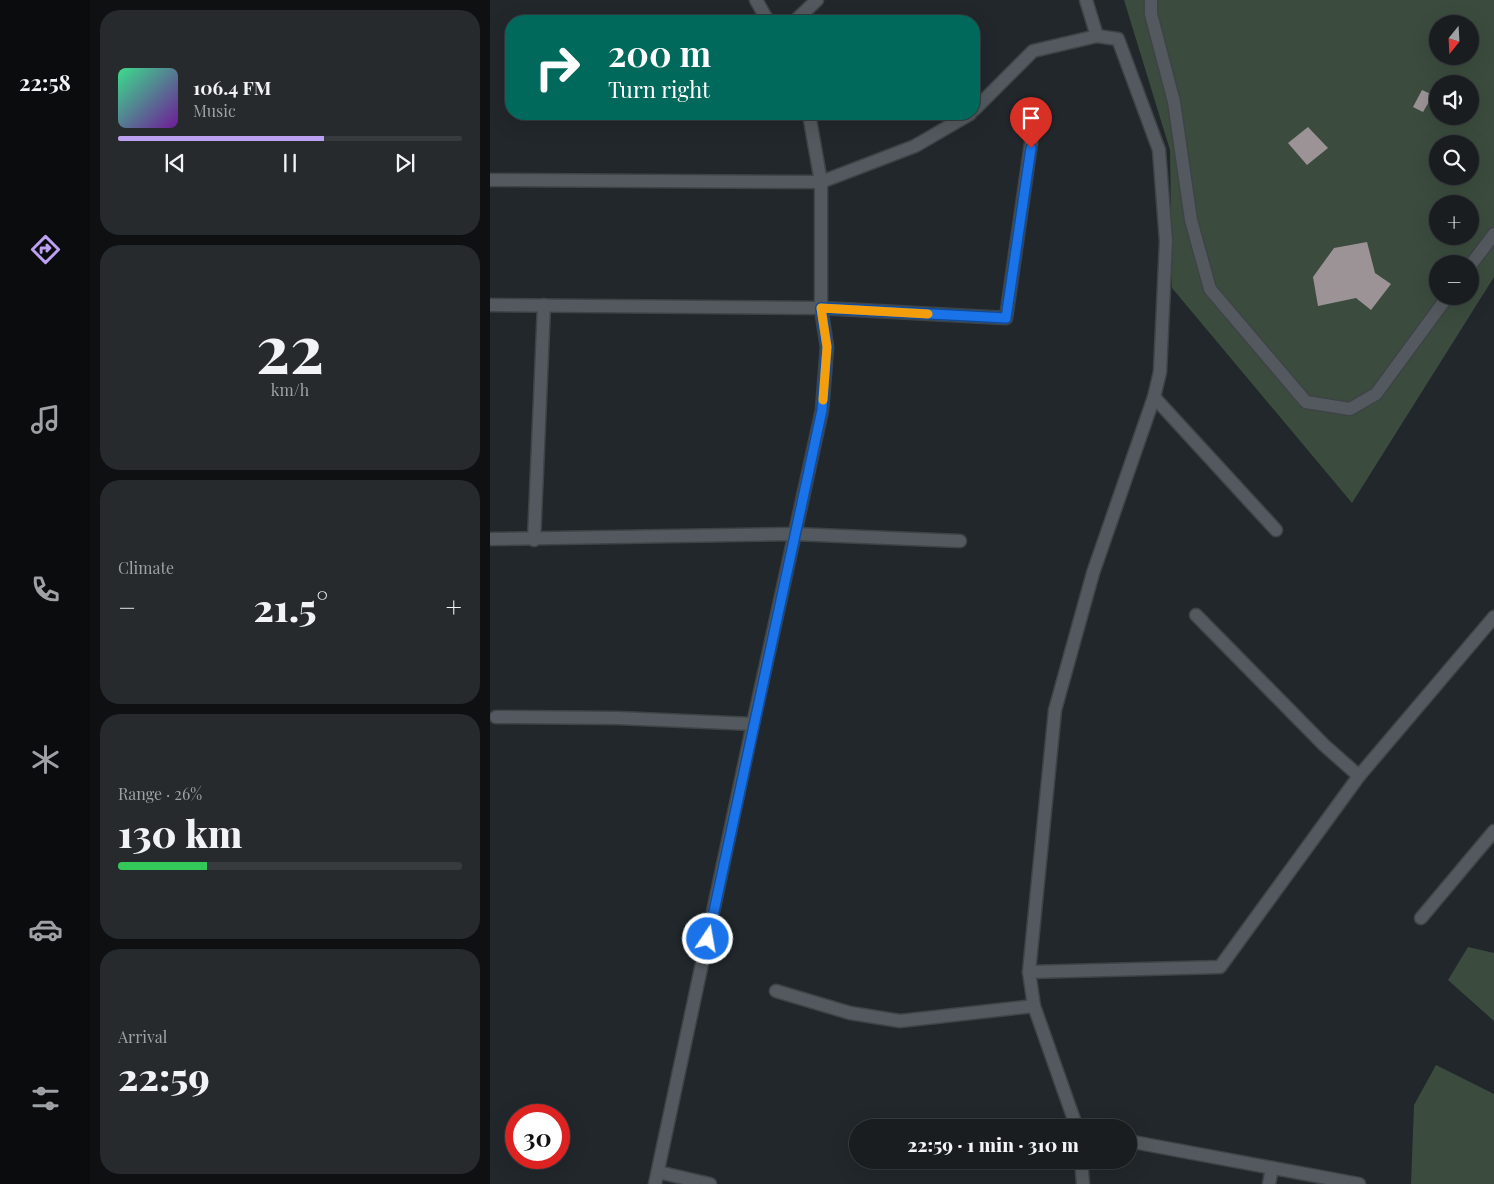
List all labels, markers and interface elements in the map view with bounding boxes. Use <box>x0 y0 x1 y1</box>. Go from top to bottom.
north arrow <box>1429 15 1479 65</box>
map controls <box>1429 15 1479 305</box>
text: 200 m <box>608 29 711 76</box>
icon: right <box>525 35 590 100</box>
text: 22:58 <box>19 67 71 97</box>
text: 106.4 FM <box>193 74 271 100</box>
text: Turn right <box>608 74 710 104</box>
button: sound <box>1429 75 1479 125</box>
pin <box>1010 97 1052 148</box>
text: Music <box>193 100 236 121</box>
icon: arrive <box>1017 104 1045 132</box>
button: search <box>1429 135 1479 185</box>
icon: previous <box>161 149 189 177</box>
icon: pause <box>276 149 304 177</box>
icon: next <box>391 149 419 177</box>
button: + <box>1429 195 1479 245</box>
icon: directions <box>28 232 63 267</box>
button: − <box>1429 255 1479 305</box>
text: 22 <box>256 303 324 389</box>
text: km/h <box>271 379 309 400</box>
icon: music <box>28 402 63 437</box>
text: Climate <box>118 557 174 578</box>
icon: phone <box>28 572 63 607</box>
text: 21.5° <box>254 581 328 632</box>
text: − <box>118 588 136 625</box>
text: + <box>446 588 462 625</box>
icon: climate <box>28 742 63 777</box>
text: Range · 26% <box>118 783 202 804</box>
text: 130 km <box>118 807 242 858</box>
icon: car <box>28 912 63 947</box>
position arrow <box>681 912 733 964</box>
text: Arrival <box>118 1026 167 1047</box>
text: 22:59 <box>118 1050 210 1101</box>
icon: filters <box>28 1081 63 1116</box>
speed limit sign: 30 <box>505 1104 570 1169</box>
text: 22:59 · 1 min · 310 m <box>907 1131 1079 1157</box>

